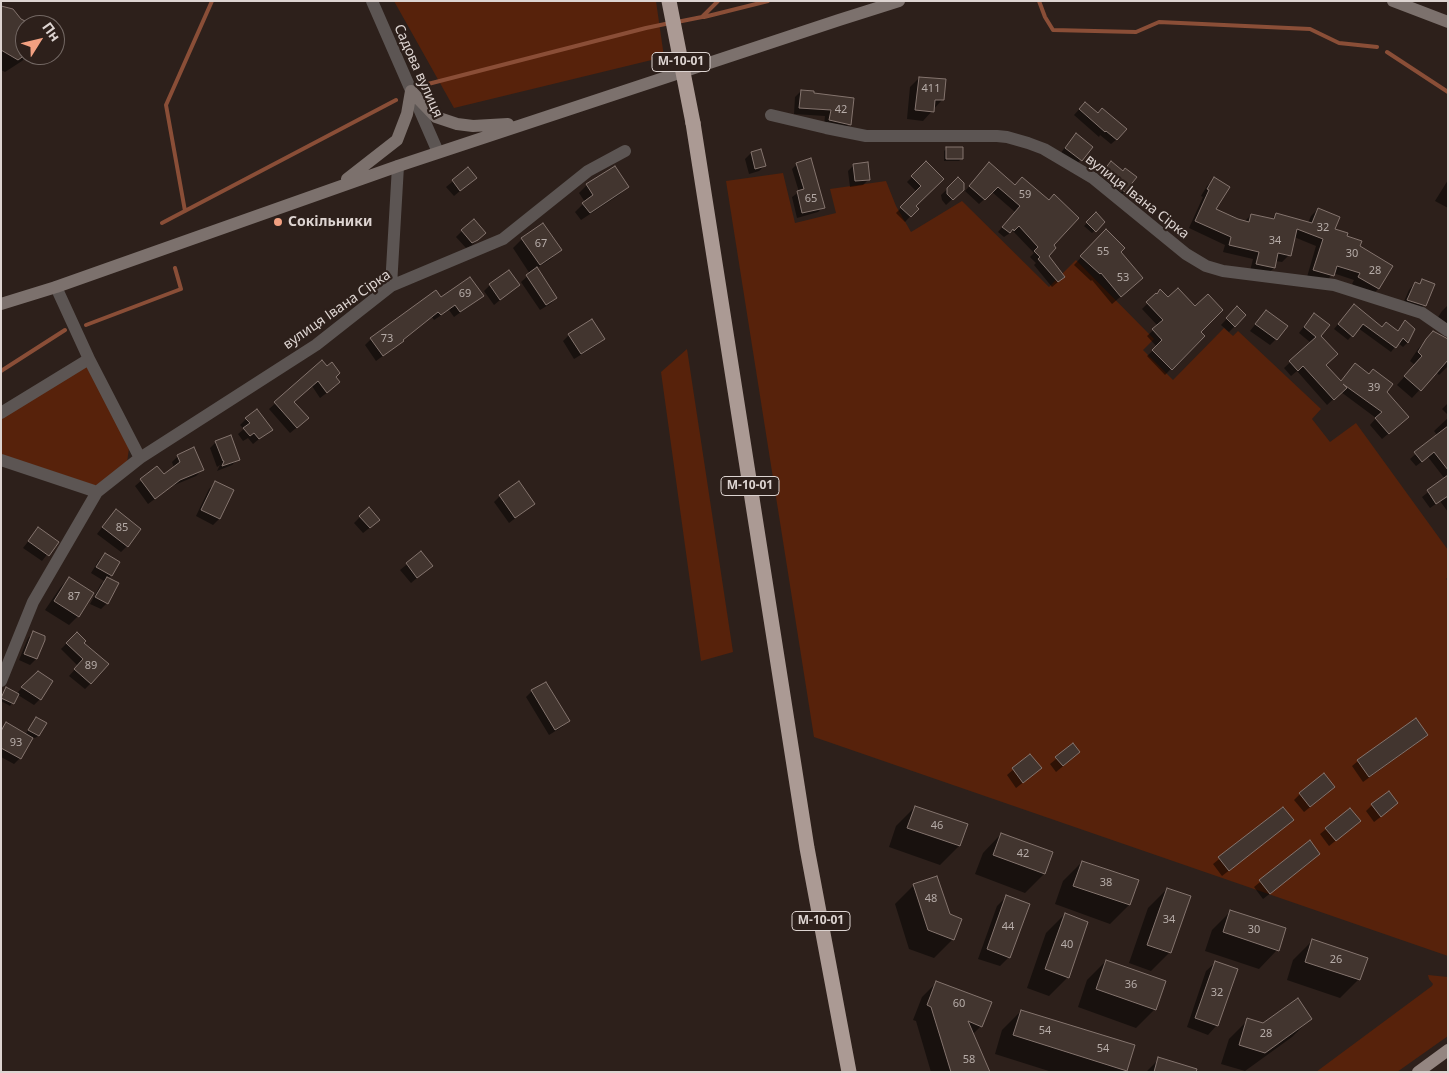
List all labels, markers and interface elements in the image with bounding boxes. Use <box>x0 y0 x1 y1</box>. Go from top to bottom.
north arrow <box>15 15 65 65</box>
text: Пн <box>38 18 65 45</box>
street label: Садова вулиця <box>390 22 446 120</box>
road number: М-10-01 <box>652 52 710 72</box>
house number: 411 <box>922 82 940 96</box>
house number: 42 <box>835 103 847 117</box>
street label: вулиця Івана Сірка <box>1082 151 1192 243</box>
house number: 59 <box>1019 188 1031 202</box>
house number: 65 <box>805 192 817 206</box>
place label: Сокільники <box>288 214 372 230</box>
marker: Сокільники <box>272 216 284 228</box>
house number: 32 <box>1317 221 1329 235</box>
house number: 34 <box>1269 234 1281 248</box>
house number: 67 <box>535 237 547 251</box>
house number: 55 <box>1097 245 1109 259</box>
house number: 30 <box>1346 247 1358 261</box>
house number: 28 <box>1369 264 1381 278</box>
street label: вулиця Івана Сірка <box>280 267 394 353</box>
house number: 53 <box>1117 271 1129 285</box>
house number: 69 <box>459 287 471 301</box>
house number: 73 <box>381 332 393 346</box>
house number: 39 <box>1368 381 1380 395</box>
road number: М-10-01 <box>721 476 779 496</box>
house number: 85 <box>116 521 128 535</box>
house number: 87 <box>68 590 80 604</box>
house number: 89 <box>85 659 97 673</box>
house number: 93 <box>10 736 22 750</box>
house number: 46 <box>931 819 943 833</box>
house number: 42 <box>1017 847 1029 861</box>
house number: 38 <box>1100 876 1112 890</box>
house number: 48 <box>925 892 937 906</box>
road number: М-10-01 <box>792 911 850 930</box>
house number: 34 <box>1163 913 1175 927</box>
house number: 44 <box>1002 920 1014 934</box>
house number: 30 <box>1248 923 1260 937</box>
house number: 40 <box>1061 938 1073 952</box>
house number: 26 <box>1330 953 1342 967</box>
house number: 36 <box>1125 978 1137 992</box>
house number: 32 <box>1211 986 1223 1000</box>
house number: 60 <box>953 997 965 1011</box>
house number: 54 <box>1039 1024 1051 1038</box>
house number: 28 <box>1260 1027 1272 1041</box>
house number: 54 <box>1097 1042 1109 1056</box>
house number: 58 <box>963 1053 975 1067</box>

